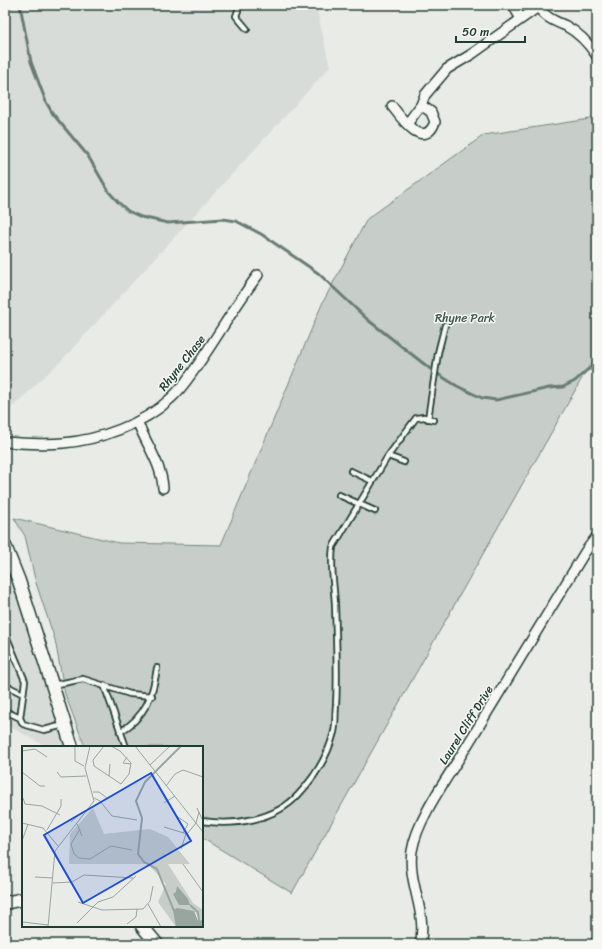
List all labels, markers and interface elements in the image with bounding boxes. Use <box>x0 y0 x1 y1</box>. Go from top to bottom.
scale bar <box>456 18 525 44</box>
text: 50 m <box>462 21 489 43</box>
park label: Rhyne Park <box>435 307 496 329</box>
street label: Rhyne Chase <box>153 330 211 396</box>
street label: Laurel Cliff Drive <box>433 681 499 769</box>
inset map <box>22 746 203 927</box>

